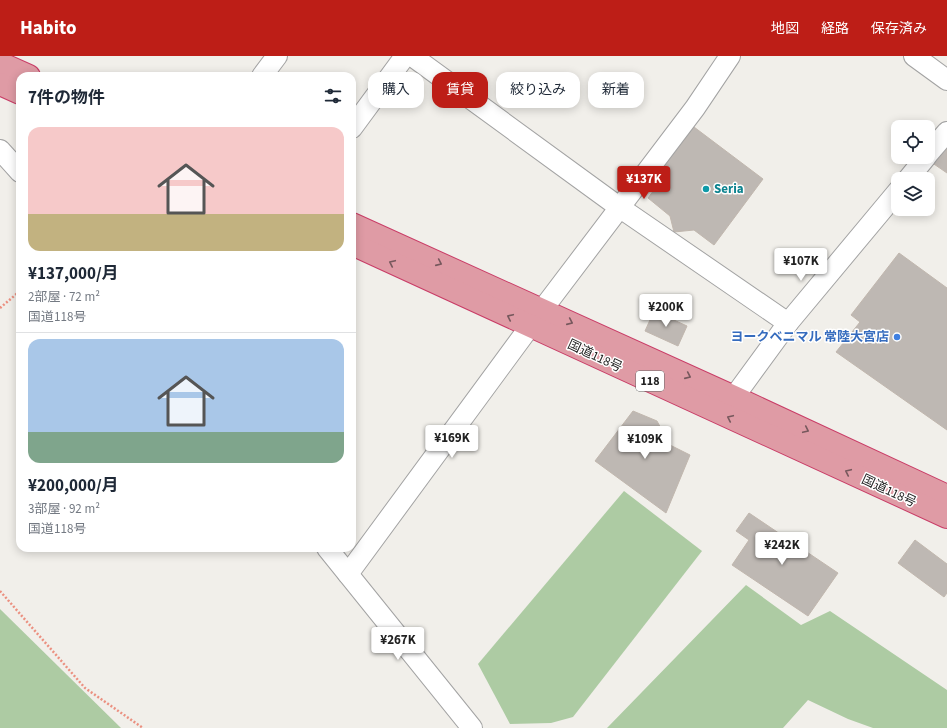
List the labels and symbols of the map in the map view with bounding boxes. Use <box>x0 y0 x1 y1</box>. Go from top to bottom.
pin: ¥137K <box>616 166 672 200</box>
place label: Seria <box>714 180 744 198</box>
marker: Seria <box>701 184 711 194</box>
pin: ¥107K <box>773 248 829 282</box>
one-way arrow <box>434 258 442 266</box>
one-way arrow <box>388 259 395 267</box>
pin: ¥200K <box>638 294 694 328</box>
one-way arrow <box>507 313 514 321</box>
one-way arrow <box>565 317 573 325</box>
place label: ヨークベニマル 常陸大宮店 <box>730 328 889 346</box>
marker: ヨークベニマル 常陸大宮店 <box>892 332 902 342</box>
street label: 国道118号 <box>565 336 625 376</box>
road number: 118 <box>636 371 664 391</box>
one-way arrow <box>684 371 692 379</box>
one-way arrow <box>726 415 734 423</box>
pin: ¥169K <box>424 425 480 459</box>
one-way arrow <box>802 425 810 433</box>
pin: ¥109K <box>617 426 673 460</box>
one-way arrow <box>845 469 852 477</box>
street label: 国道118号 <box>859 471 919 511</box>
pin: ¥242K <box>754 532 810 566</box>
pin: ¥267K <box>370 627 426 661</box>

